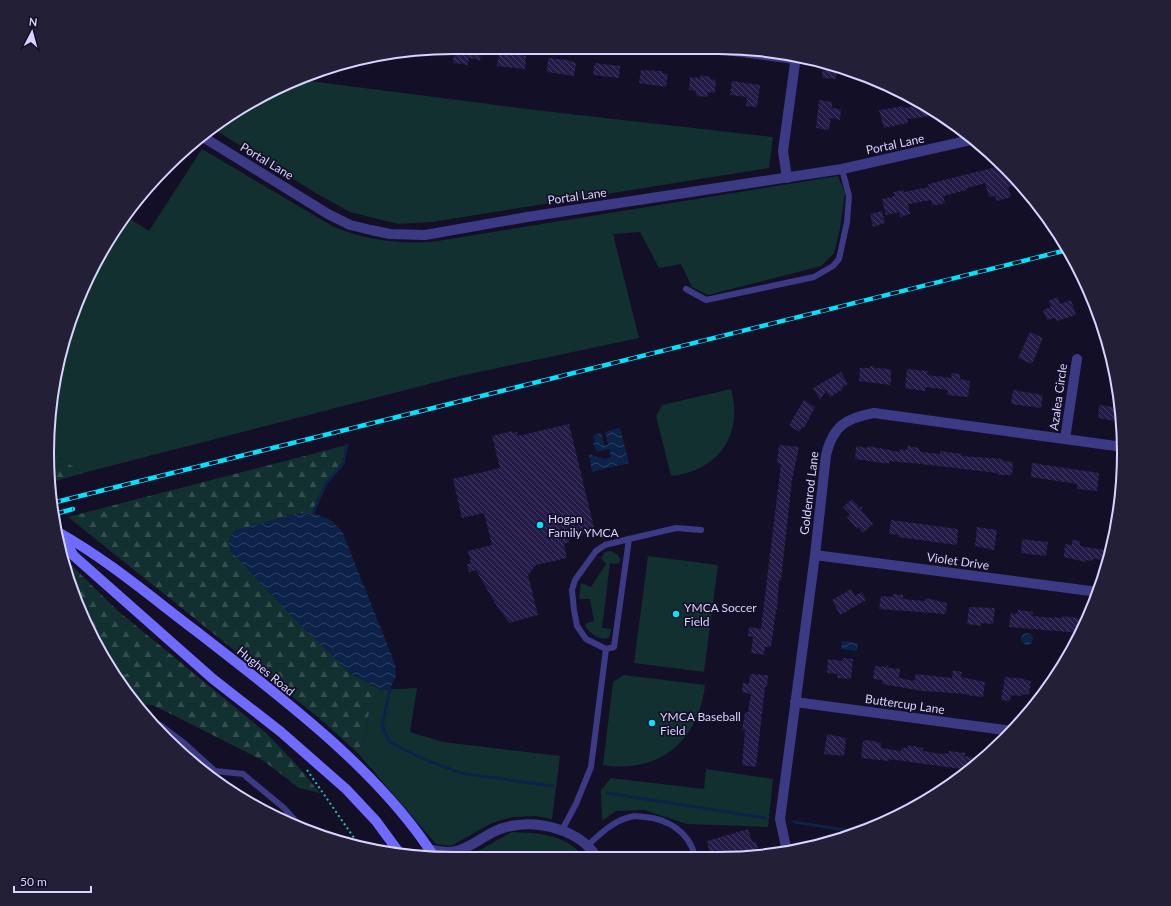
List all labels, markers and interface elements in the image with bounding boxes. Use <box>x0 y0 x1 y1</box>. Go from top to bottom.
north arrow <box>12 12 52 52</box>
text: N <box>28 15 38 28</box>
street label: Portal Lane <box>864 130 926 158</box>
street label: Portal Lane <box>238 139 296 183</box>
street label: Portal Lane <box>547 184 607 208</box>
street label: Azalea Circle <box>1046 362 1070 432</box>
street label: Goldenrod Lane <box>796 450 822 536</box>
place label: Hogan Family YMCA <box>548 511 620 540</box>
marker: Hogan Family YMCA <box>535 520 545 530</box>
street label: Violet Drive <box>926 549 990 573</box>
place label: YMCA Soccer Field <box>684 600 757 629</box>
marker: YMCA Soccer Field <box>671 609 681 619</box>
street label: Hughes Road <box>234 643 298 699</box>
street label: Buttercup Lane <box>864 691 946 717</box>
place label: YMCA Baseball Field <box>660 709 741 738</box>
marker: YMCA Baseball Field <box>647 718 657 728</box>
scale bar <box>14 868 91 894</box>
text: 50 m <box>20 874 47 889</box>

